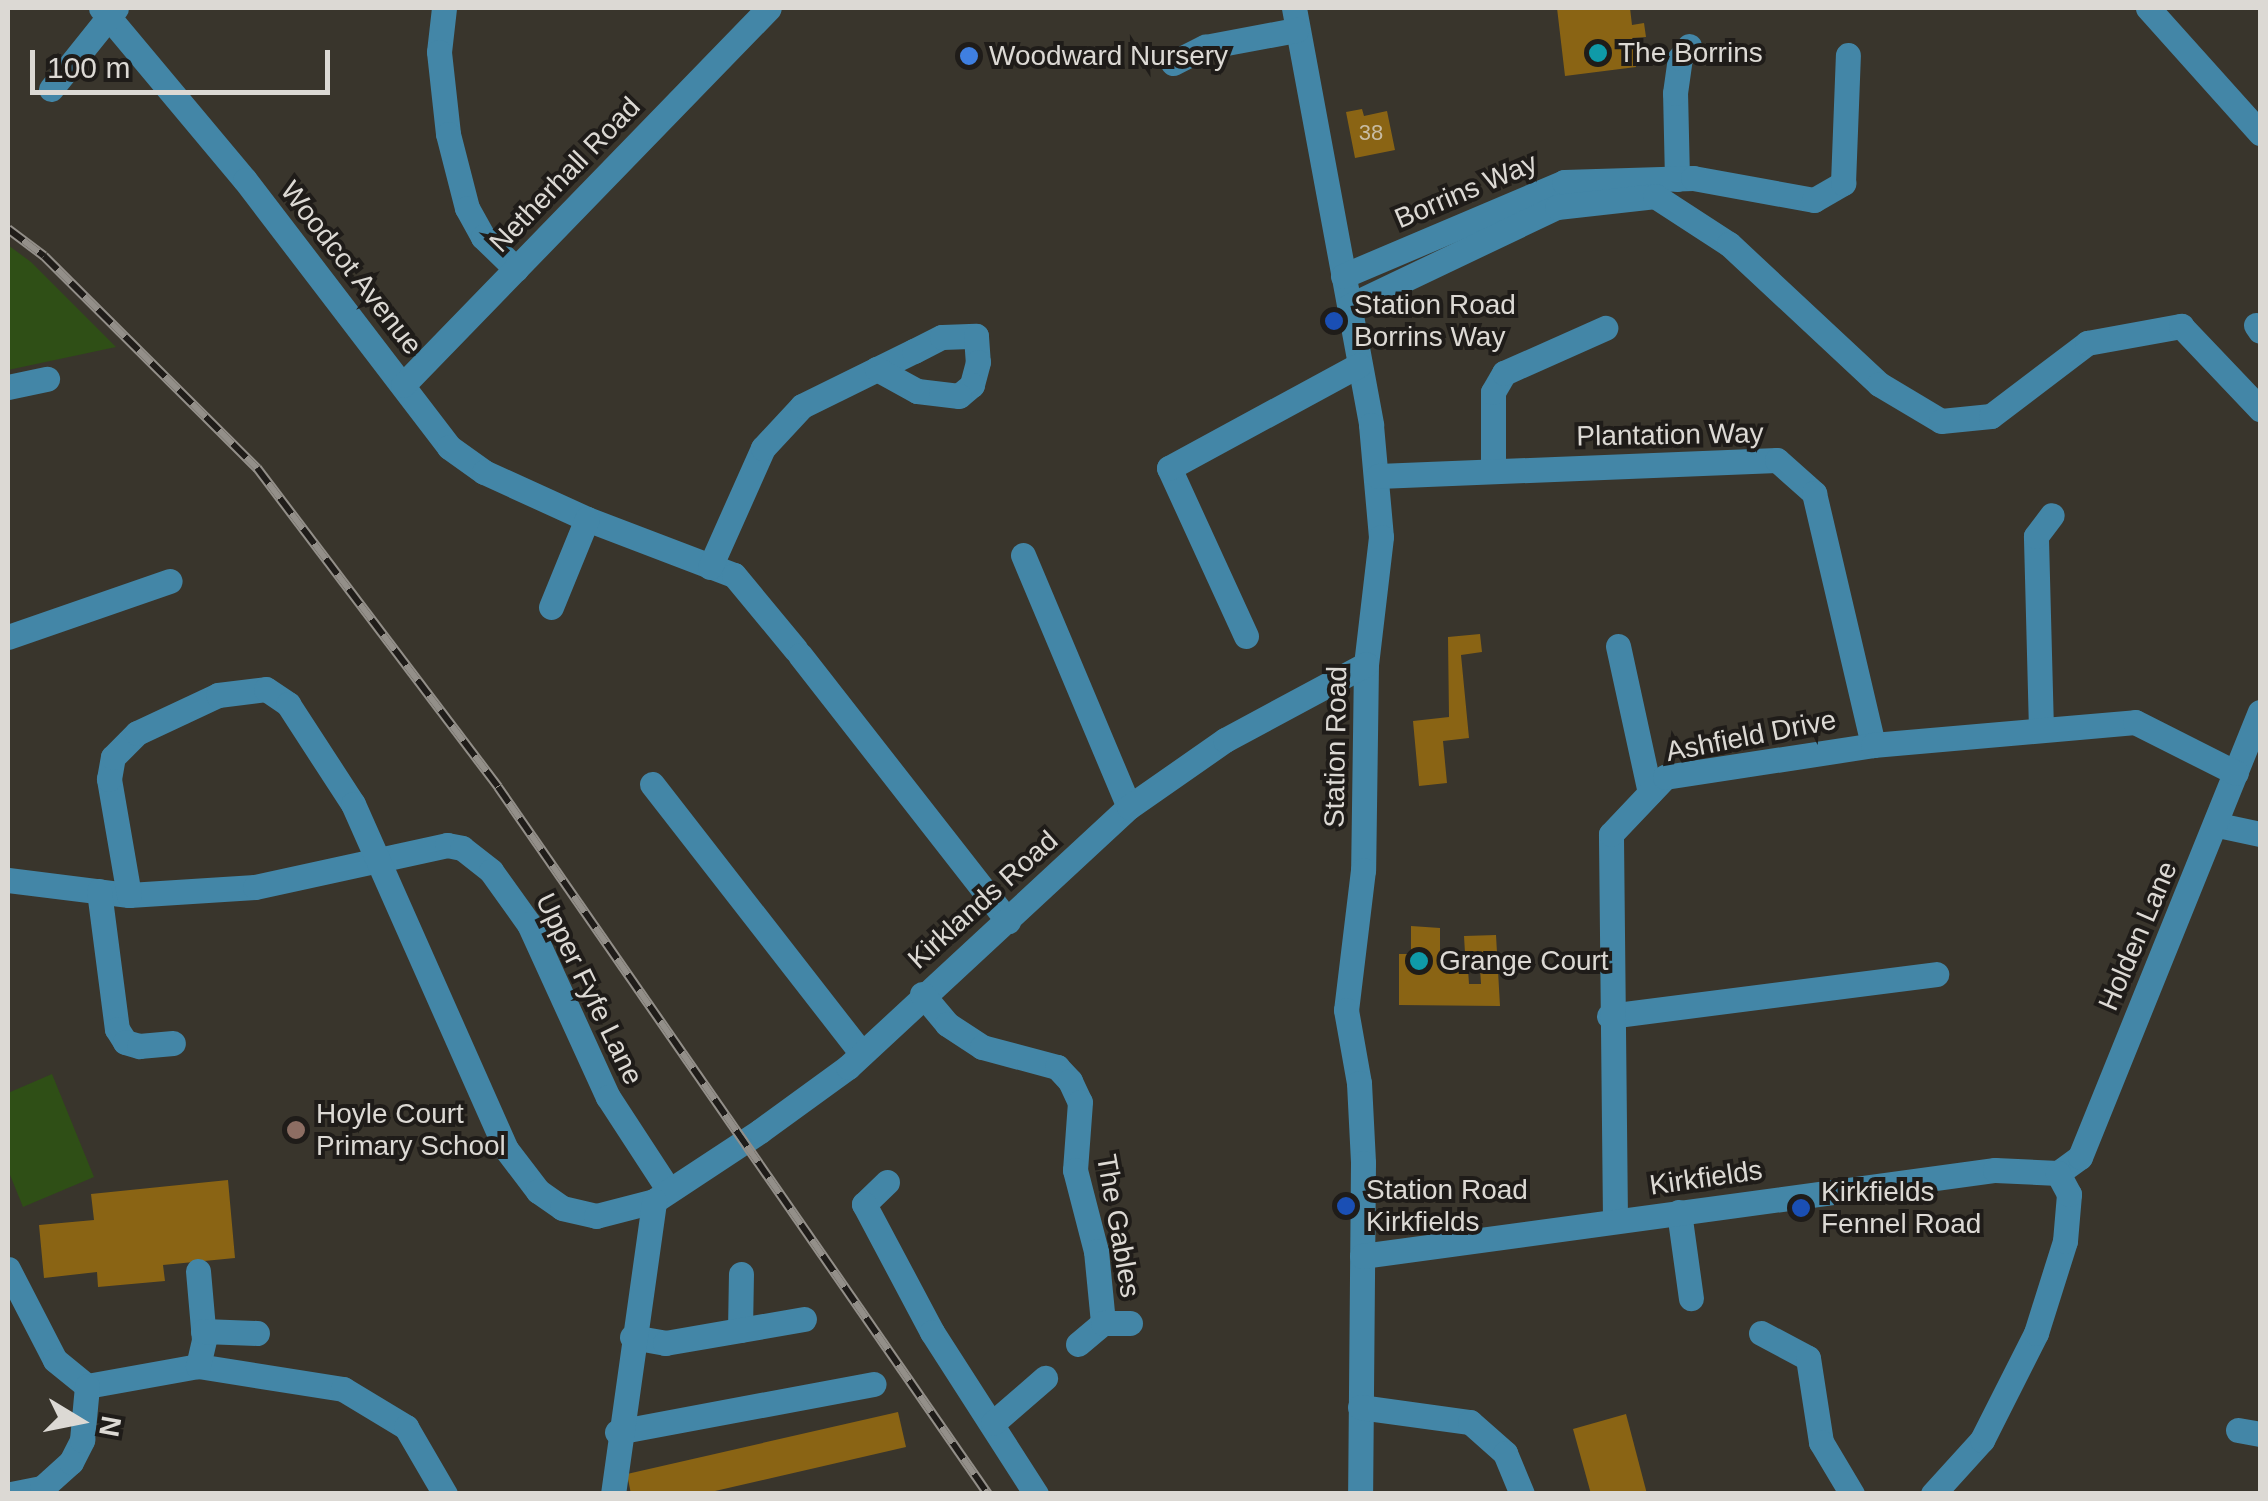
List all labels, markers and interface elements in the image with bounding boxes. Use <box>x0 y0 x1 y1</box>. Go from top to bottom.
scale bar <box>35 30 335 92</box>
place label: The Borrins <box>1618 36 1763 70</box>
place label: Woodward Nursery <box>989 39 1228 73</box>
marker: The Borrins <box>1587 42 1609 64</box>
marker: Woodward Nursery <box>958 45 980 67</box>
text: 100 m <box>47 51 130 84</box>
street label: Netherhall Road <box>483 91 647 259</box>
house number: 38 <box>1359 120 1383 146</box>
street label: Borrins Way <box>1390 146 1542 236</box>
street label: Woodcot Avenue <box>272 174 430 362</box>
place label: Station Road Borrins Way <box>1354 288 1516 354</box>
marker: Station Road Borrins Way <box>1323 310 1345 332</box>
street label: Plantation Way <box>1576 417 1764 453</box>
street label: Station Road <box>1318 666 1354 828</box>
street label: Ashfield Drive <box>1663 703 1839 769</box>
street label: Kirklands Road <box>901 824 1065 976</box>
street label: Holden Lane <box>2092 856 2184 1016</box>
street label: Upper Fyfe Lane <box>528 888 650 1090</box>
place label: Grange Court <box>1439 944 1609 978</box>
marker: Grange Court <box>1408 950 1430 972</box>
place label: Hoyle Court Primary School <box>316 1097 506 1163</box>
marker: Hoyle Court Primary School <box>285 1119 307 1141</box>
street label: The Gables <box>1089 1152 1147 1300</box>
street label: Kirkfields <box>1647 1153 1765 1203</box>
place label: Station Road Kirkfields <box>1366 1173 1528 1239</box>
place label: Kirkfields Fennel Road <box>1821 1175 1981 1241</box>
marker: Station Road Kirkfields <box>1335 1195 1357 1217</box>
marker: Kirkfields Fennel Road <box>1790 1197 1812 1219</box>
north arrow <box>30 1371 130 1471</box>
text: N <box>93 1414 127 1439</box>

